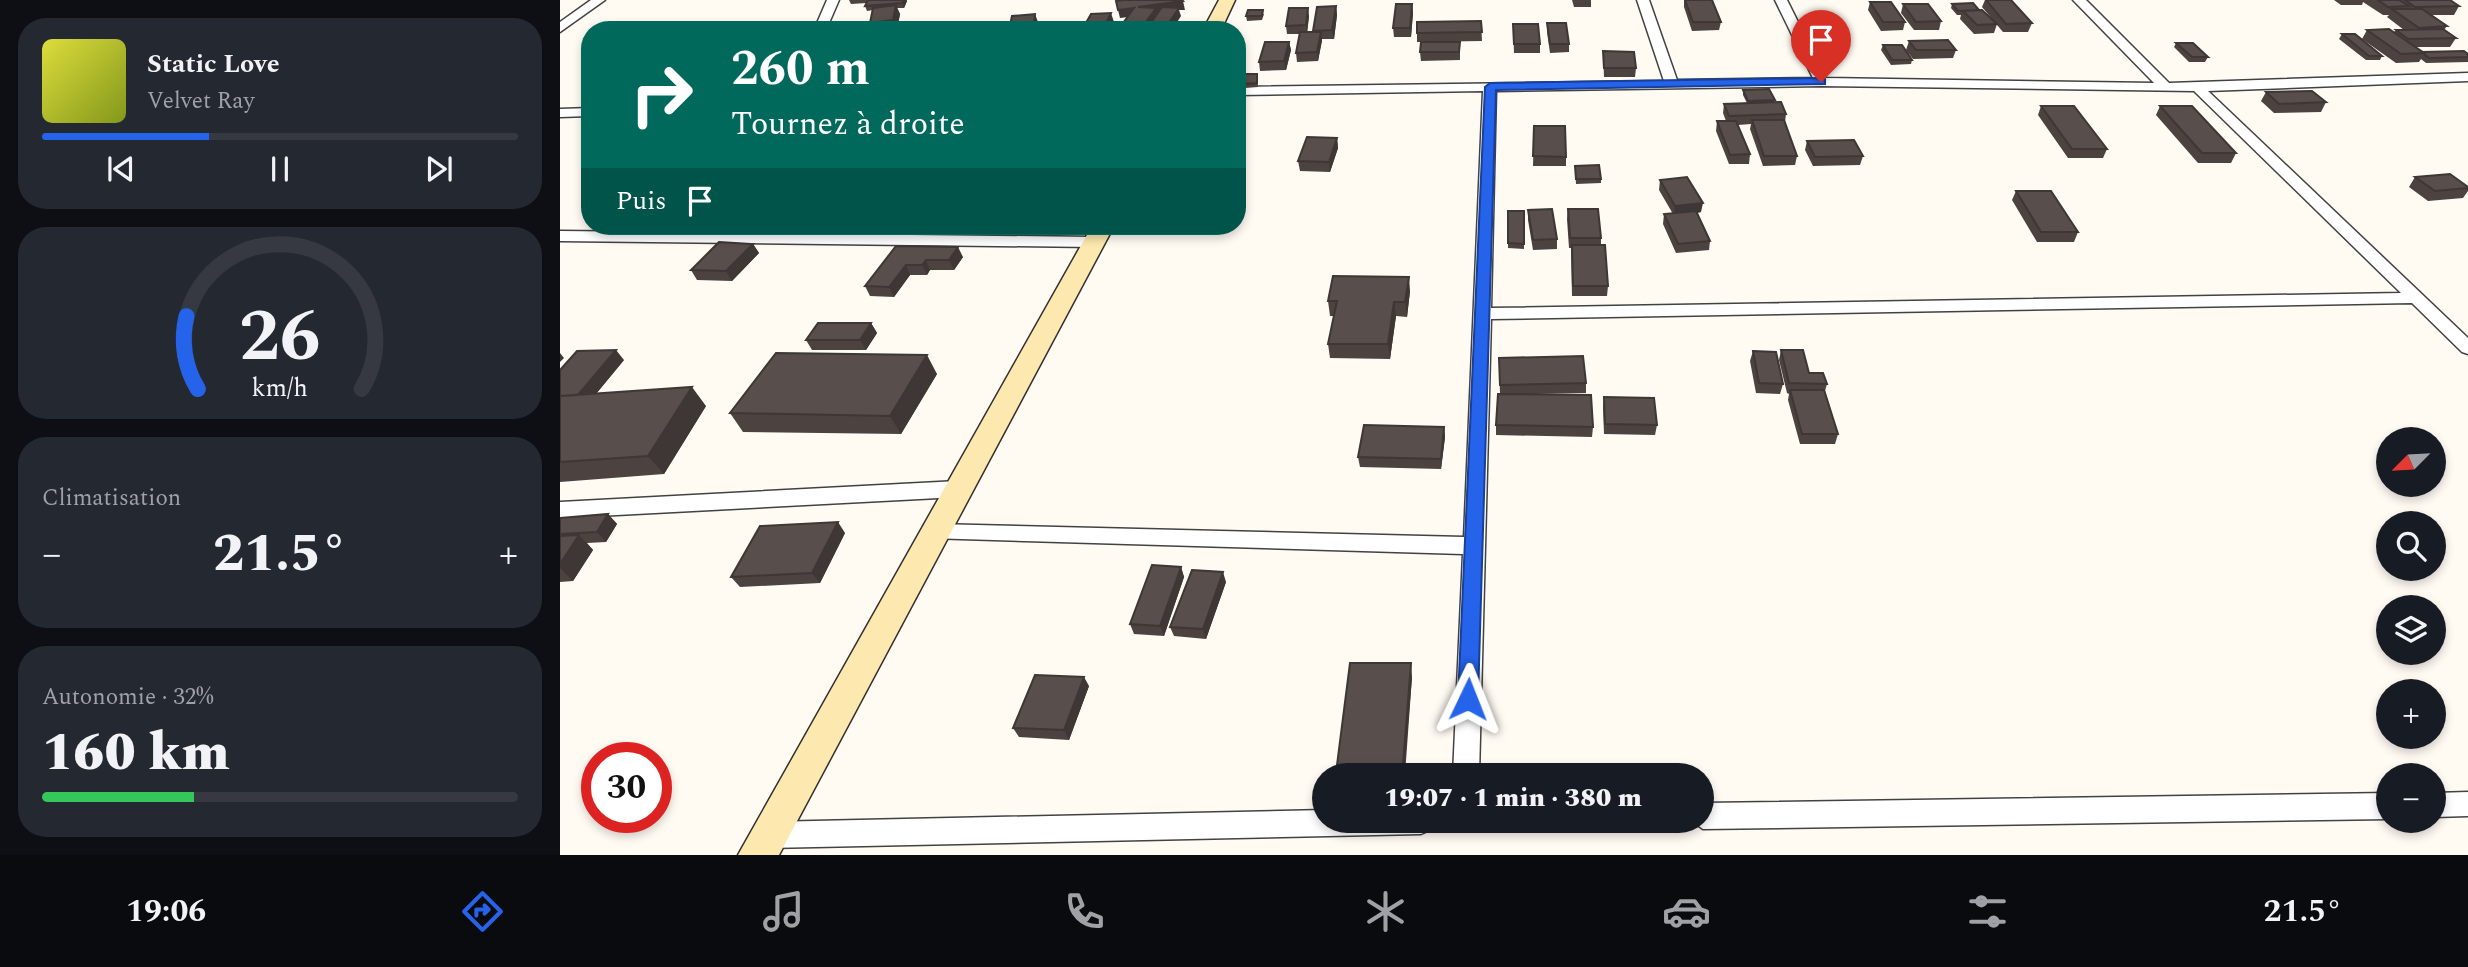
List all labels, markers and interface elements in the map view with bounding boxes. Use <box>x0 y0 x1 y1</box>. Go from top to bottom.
pin <box>1791 10 1851 82</box>
icon: arrive <box>1802 21 1840 59</box>
text: 260 m <box>731 32 870 107</box>
text: Static Love <box>147 44 280 84</box>
icon: right <box>616 49 707 140</box>
text: Velvet Ray <box>147 84 254 119</box>
text: Tournez à droite <box>731 100 965 149</box>
icon: previous <box>102 150 140 188</box>
icon: pause <box>261 150 299 188</box>
icon: next <box>420 150 458 188</box>
text: Puis <box>616 181 667 221</box>
icon: arrive <box>681 182 719 220</box>
text: 26 <box>239 282 321 393</box>
text: km/h <box>252 370 308 408</box>
north arrow <box>2376 427 2446 497</box>
map controls <box>2376 427 2446 833</box>
text: Climatisation <box>42 481 181 516</box>
button: search <box>2376 511 2446 581</box>
text: 21.5° <box>213 515 347 594</box>
text: − <box>42 526 61 584</box>
text: + <box>499 526 518 584</box>
button: layers <box>2376 595 2446 665</box>
position arrow <box>1431 662 1505 736</box>
button: + <box>2376 679 2446 749</box>
text: Autonomie · 32% <box>42 680 214 715</box>
text: 160 km <box>42 714 230 793</box>
speed limit sign: 30 <box>581 742 672 833</box>
button: − <box>2376 763 2446 833</box>
text: 19:07 · 1 min · 380 m <box>1384 778 1642 818</box>
text: 19:06 <box>126 887 206 936</box>
icon: directions <box>458 887 507 936</box>
icon: music <box>759 887 808 936</box>
icon: phone <box>1060 887 1109 936</box>
icon: climate <box>1361 887 1410 936</box>
icon: car <box>1662 887 1711 936</box>
icon: filters <box>1963 887 2012 936</box>
text: 21.5° <box>2264 887 2342 936</box>

